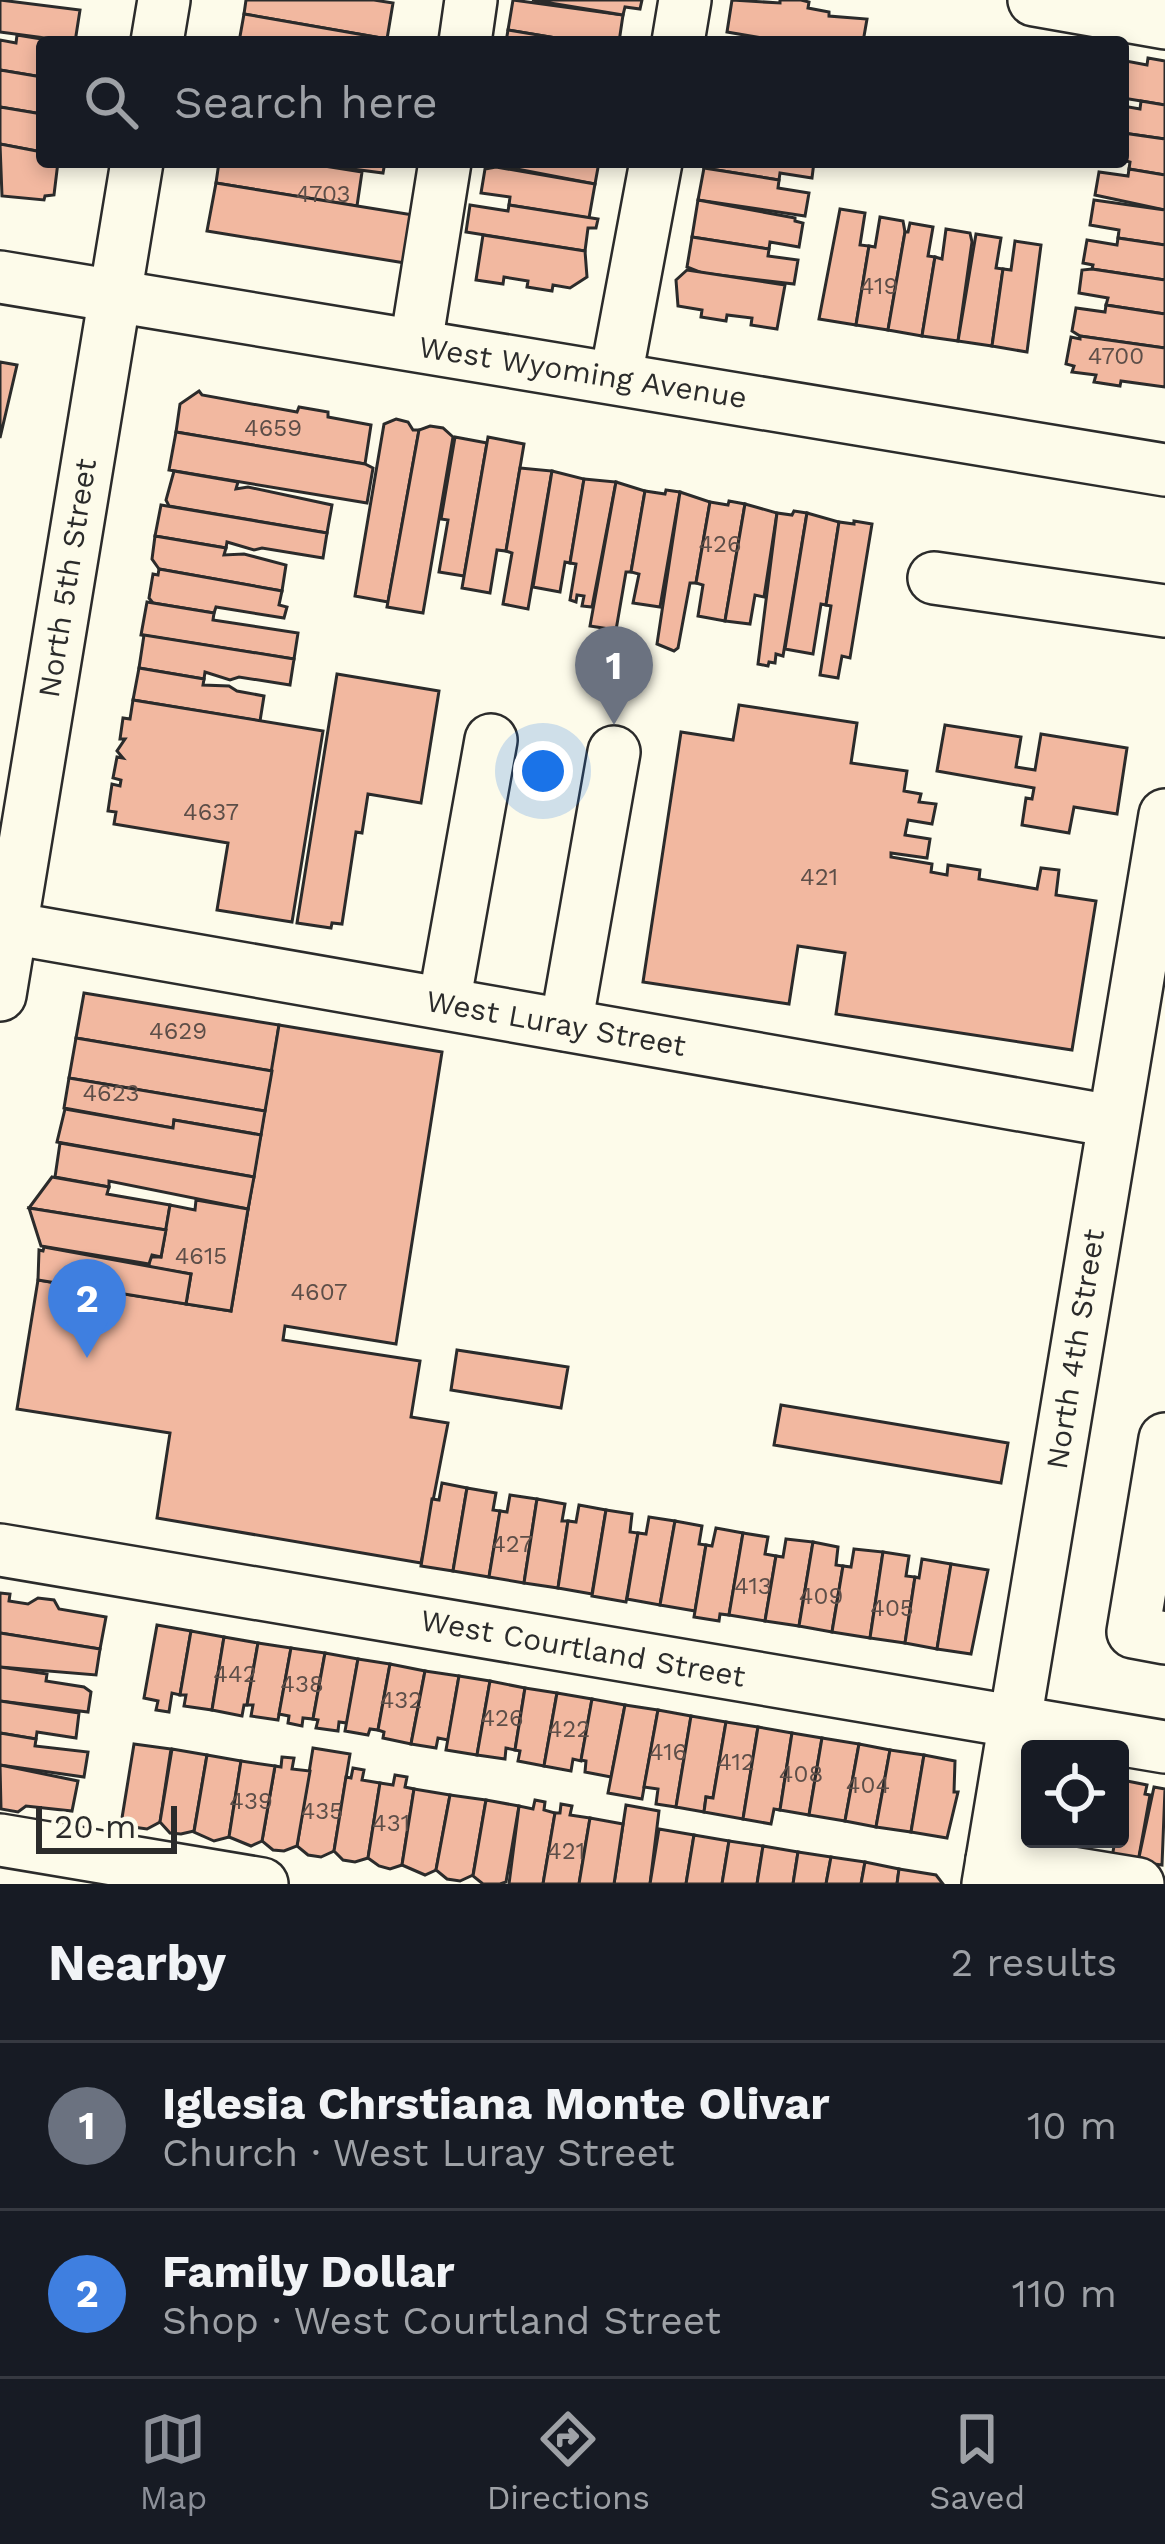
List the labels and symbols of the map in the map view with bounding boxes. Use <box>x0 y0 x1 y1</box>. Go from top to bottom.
house number: 4703 <box>296 180 350 208</box>
house number: 419 <box>860 272 898 300</box>
street label: West Wyoming Avenue <box>417 329 749 415</box>
house number: 4700 <box>1088 342 1144 370</box>
house number: 4659 <box>244 414 302 442</box>
street label: North 5th Street <box>31 456 103 700</box>
house number: 426 <box>698 530 742 558</box>
pin: 1 <box>575 626 653 725</box>
your location <box>513 741 573 801</box>
house number: 4637 <box>183 798 239 826</box>
house number: 421 <box>800 863 838 891</box>
street label: West Luray Street <box>423 983 689 1063</box>
house number: 4629 <box>149 1017 207 1045</box>
house number: 4623 <box>82 1079 140 1107</box>
street label: North 4th Street <box>1039 1226 1111 1471</box>
house number: 4615 <box>175 1242 227 1270</box>
pin: 2 <box>48 1259 126 1358</box>
house number: 4607 <box>290 1278 348 1306</box>
house number: 427 <box>491 1530 533 1558</box>
house number: 413 <box>734 1572 772 1600</box>
house number: 409 <box>799 1582 843 1610</box>
house number: 405 <box>870 1594 914 1622</box>
street label: West Courtland Street <box>418 1602 748 1694</box>
house number: 442 <box>213 1660 257 1688</box>
house number: 438 <box>280 1670 324 1698</box>
house number: 432 <box>380 1686 422 1714</box>
house number: 426 <box>480 1704 524 1732</box>
house number: 422 <box>548 1715 590 1743</box>
house number: 416 <box>649 1738 687 1766</box>
house number: 412 <box>717 1748 755 1776</box>
house number: 408 <box>779 1760 823 1788</box>
house number: 404 <box>846 1771 890 1799</box>
house number: 439 <box>229 1787 273 1815</box>
house number: 435 <box>301 1797 343 1825</box>
scale bar <box>36 1800 177 1853</box>
house number: 431 <box>372 1809 410 1837</box>
house number: 421 <box>547 1837 585 1865</box>

